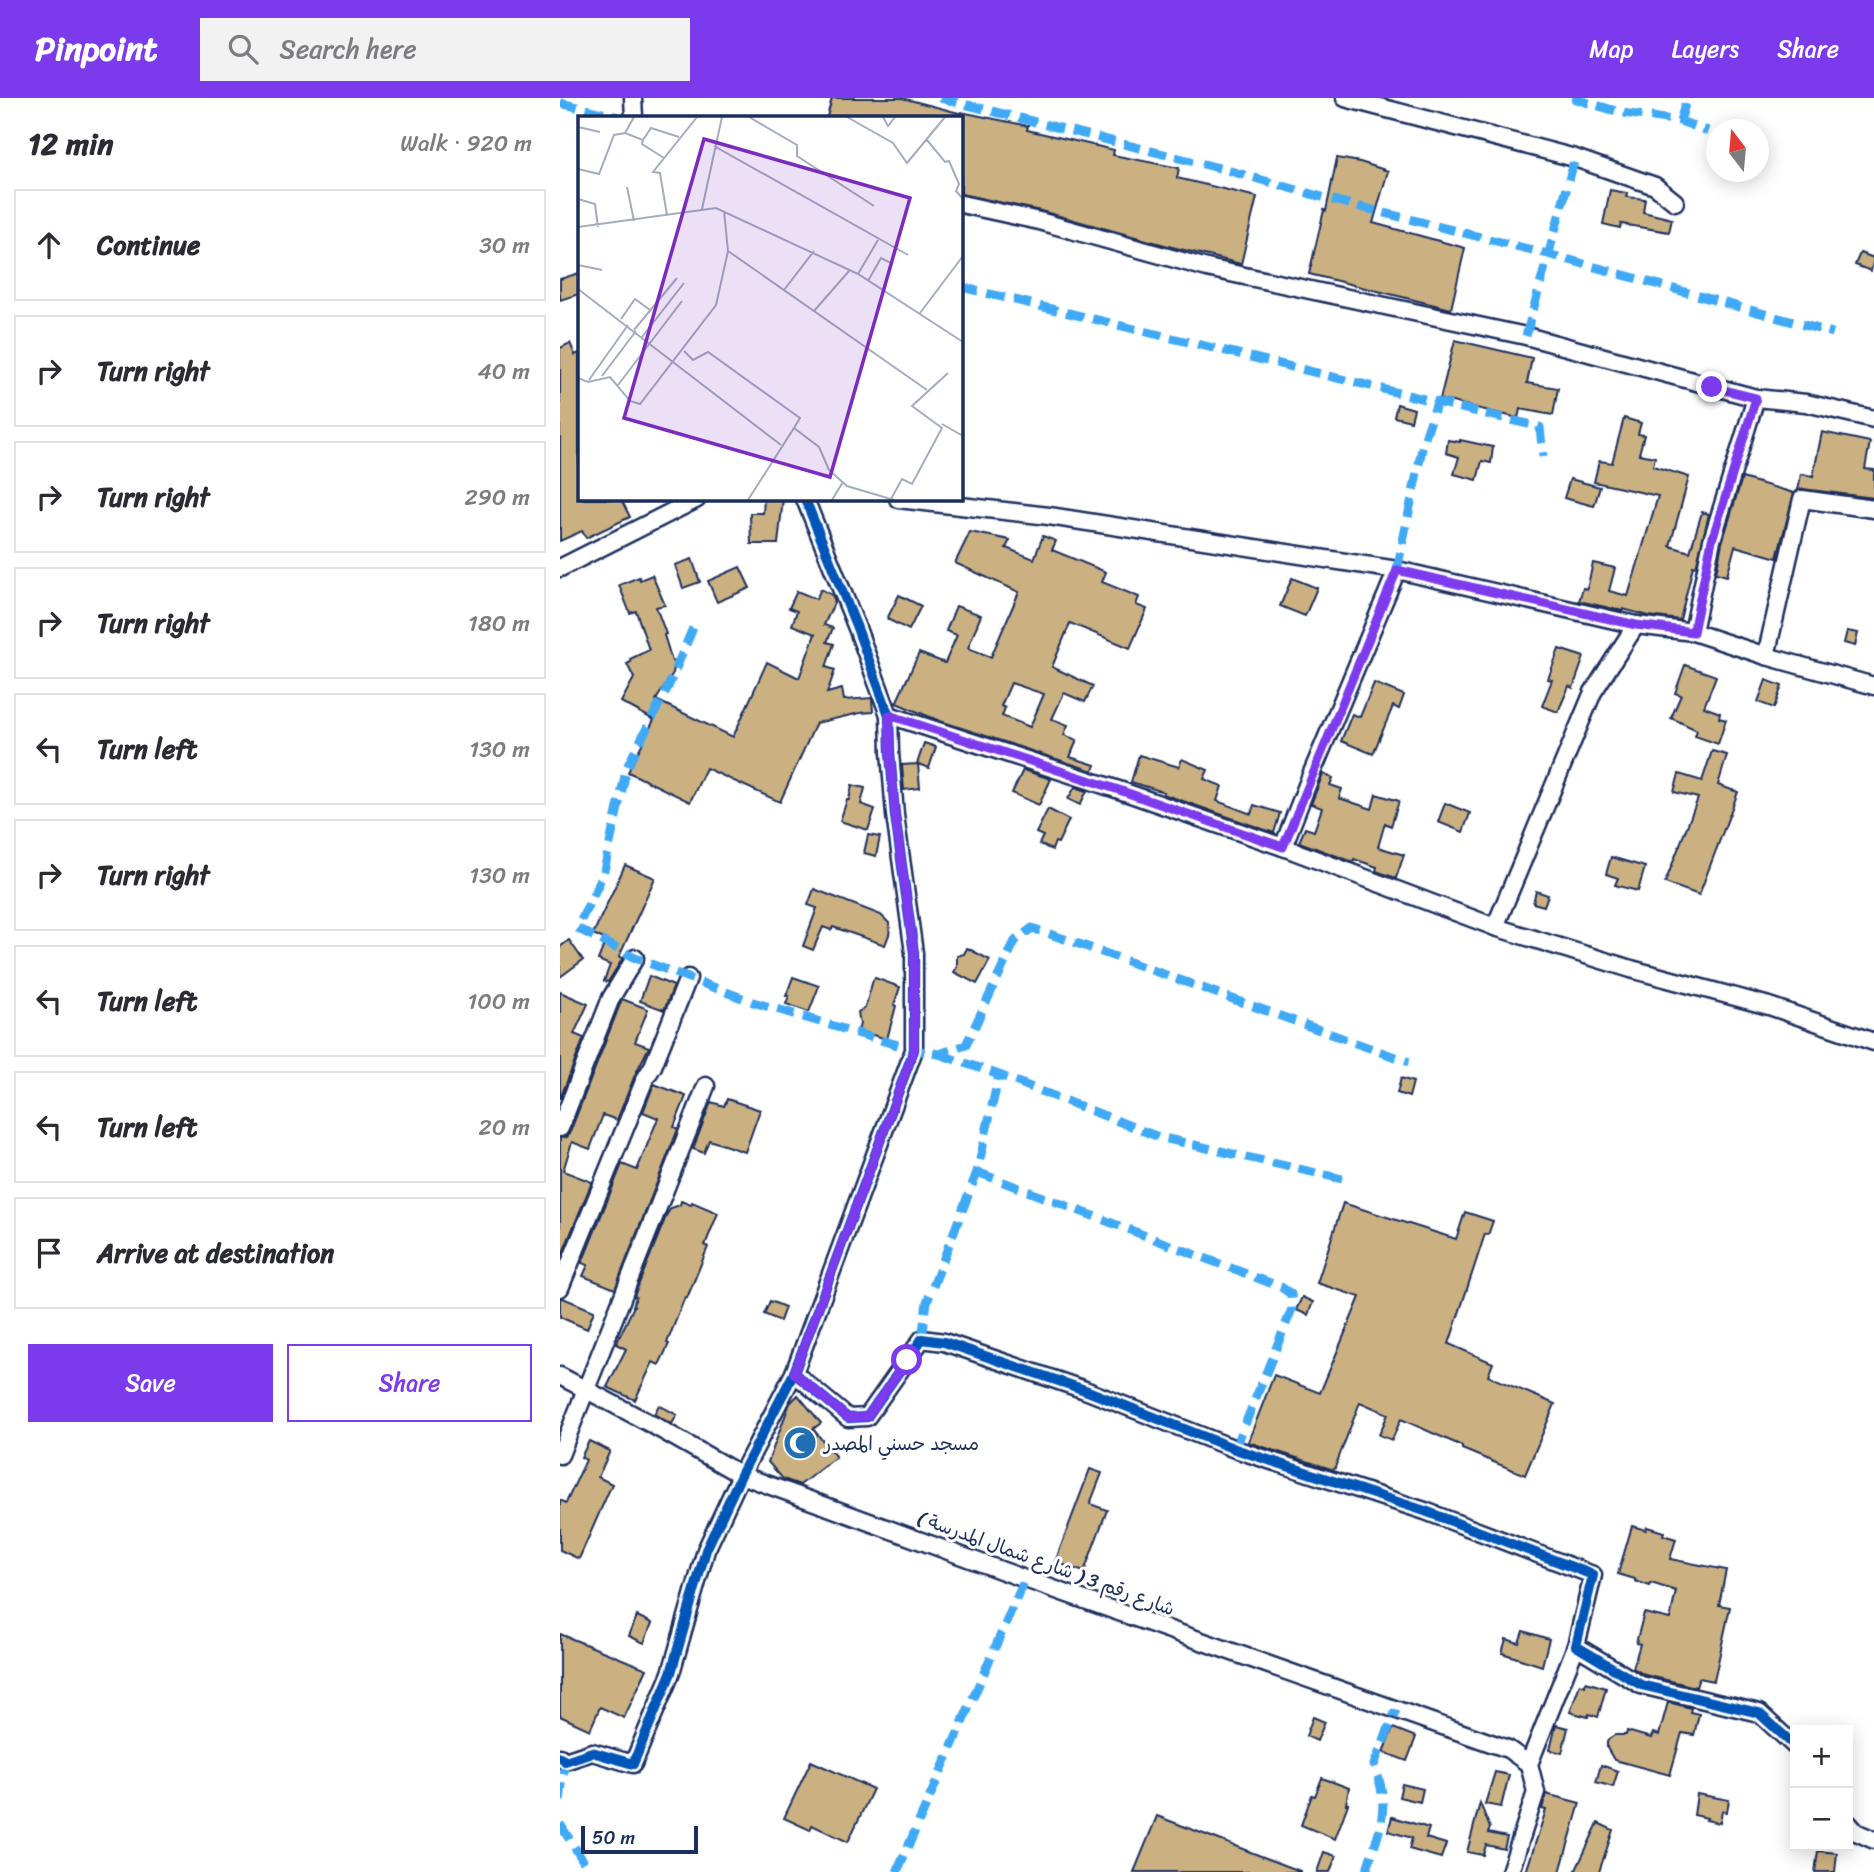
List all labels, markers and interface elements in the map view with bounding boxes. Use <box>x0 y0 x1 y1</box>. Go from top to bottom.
search box <box>200 18 690 81</box>
text: Pinpoint <box>35 20 158 78</box>
text: Search here <box>280 26 417 72</box>
text: Map <box>1589 28 1634 70</box>
text: Layers <box>1672 28 1739 70</box>
text: Share <box>1777 28 1839 70</box>
icon: search <box>224 30 262 68</box>
inset map <box>578 116 962 500</box>
text: 12 min <box>28 117 113 171</box>
north arrow <box>1706 119 1769 182</box>
text: Walk · 920 m <box>400 123 532 164</box>
text: Continue <box>97 222 200 268</box>
text: 30 m <box>479 225 530 266</box>
icon: ahead <box>30 226 68 264</box>
text: Turn right <box>97 348 210 394</box>
text: 40 m <box>477 351 530 392</box>
icon: right <box>30 352 68 390</box>
route end <box>1696 371 1727 402</box>
text: Turn right <box>97 474 210 520</box>
text: 290 m <box>464 477 530 518</box>
icon: right <box>30 478 68 516</box>
text: Turn right <box>97 600 210 646</box>
text: 180 m <box>468 603 530 644</box>
icon: right <box>30 604 68 642</box>
text: Turn left <box>97 726 197 772</box>
text: 130 m <box>469 729 530 770</box>
icon: left <box>30 730 68 768</box>
text: Turn right <box>97 852 210 898</box>
text: 130 m <box>469 855 530 896</box>
icon: right <box>30 856 68 894</box>
text: Turn left <box>97 978 197 1024</box>
text: 100 m <box>467 981 530 1022</box>
icon: left <box>30 982 68 1020</box>
text: Turn left <box>97 1104 197 1150</box>
text: 20 m <box>479 1107 530 1148</box>
icon: left <box>30 1108 68 1146</box>
text: Arrive at destination <box>97 1230 334 1276</box>
icon: arrive <box>30 1234 68 1272</box>
button: Save <box>28 1344 273 1422</box>
button: Share <box>287 1344 532 1422</box>
route start <box>891 1344 922 1375</box>
mosque icon: مسجد حسني المصدر <box>781 1424 819 1462</box>
place label: مسجد حسني المصدر <box>822 1427 979 1460</box>
street label: شارع رقم 3 ( شارع شمال المدرسة ) <box>912 1501 1180 1625</box>
map controls <box>1790 1725 1853 1851</box>
button: + <box>1790 1725 1853 1788</box>
button: − <box>1790 1788 1853 1851</box>
text: 50 m <box>592 1821 635 1854</box>
scale bar <box>581 1823 698 1855</box>

